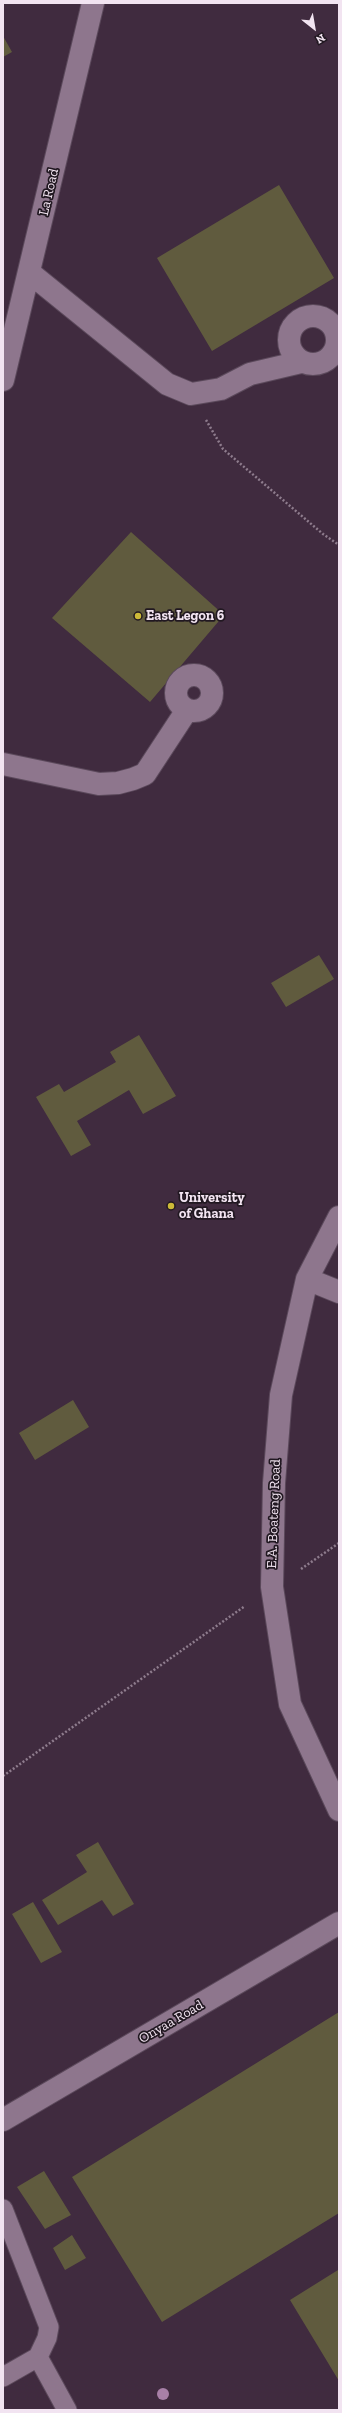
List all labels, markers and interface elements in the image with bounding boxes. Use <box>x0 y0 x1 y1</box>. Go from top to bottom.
north arrow <box>294 8 334 48</box>
text: N <box>314 31 327 46</box>
street label: La Road <box>35 167 63 217</box>
place label: East Legon 6 <box>146 608 224 624</box>
marker: East Legon 6 <box>133 611 143 621</box>
place label: University of Ghana <box>179 1190 245 1222</box>
marker: University of Ghana <box>166 1201 176 1211</box>
street label: E.A. Boateng Road <box>264 1459 284 1569</box>
street label: Onyaa Road <box>136 1997 206 2047</box>

